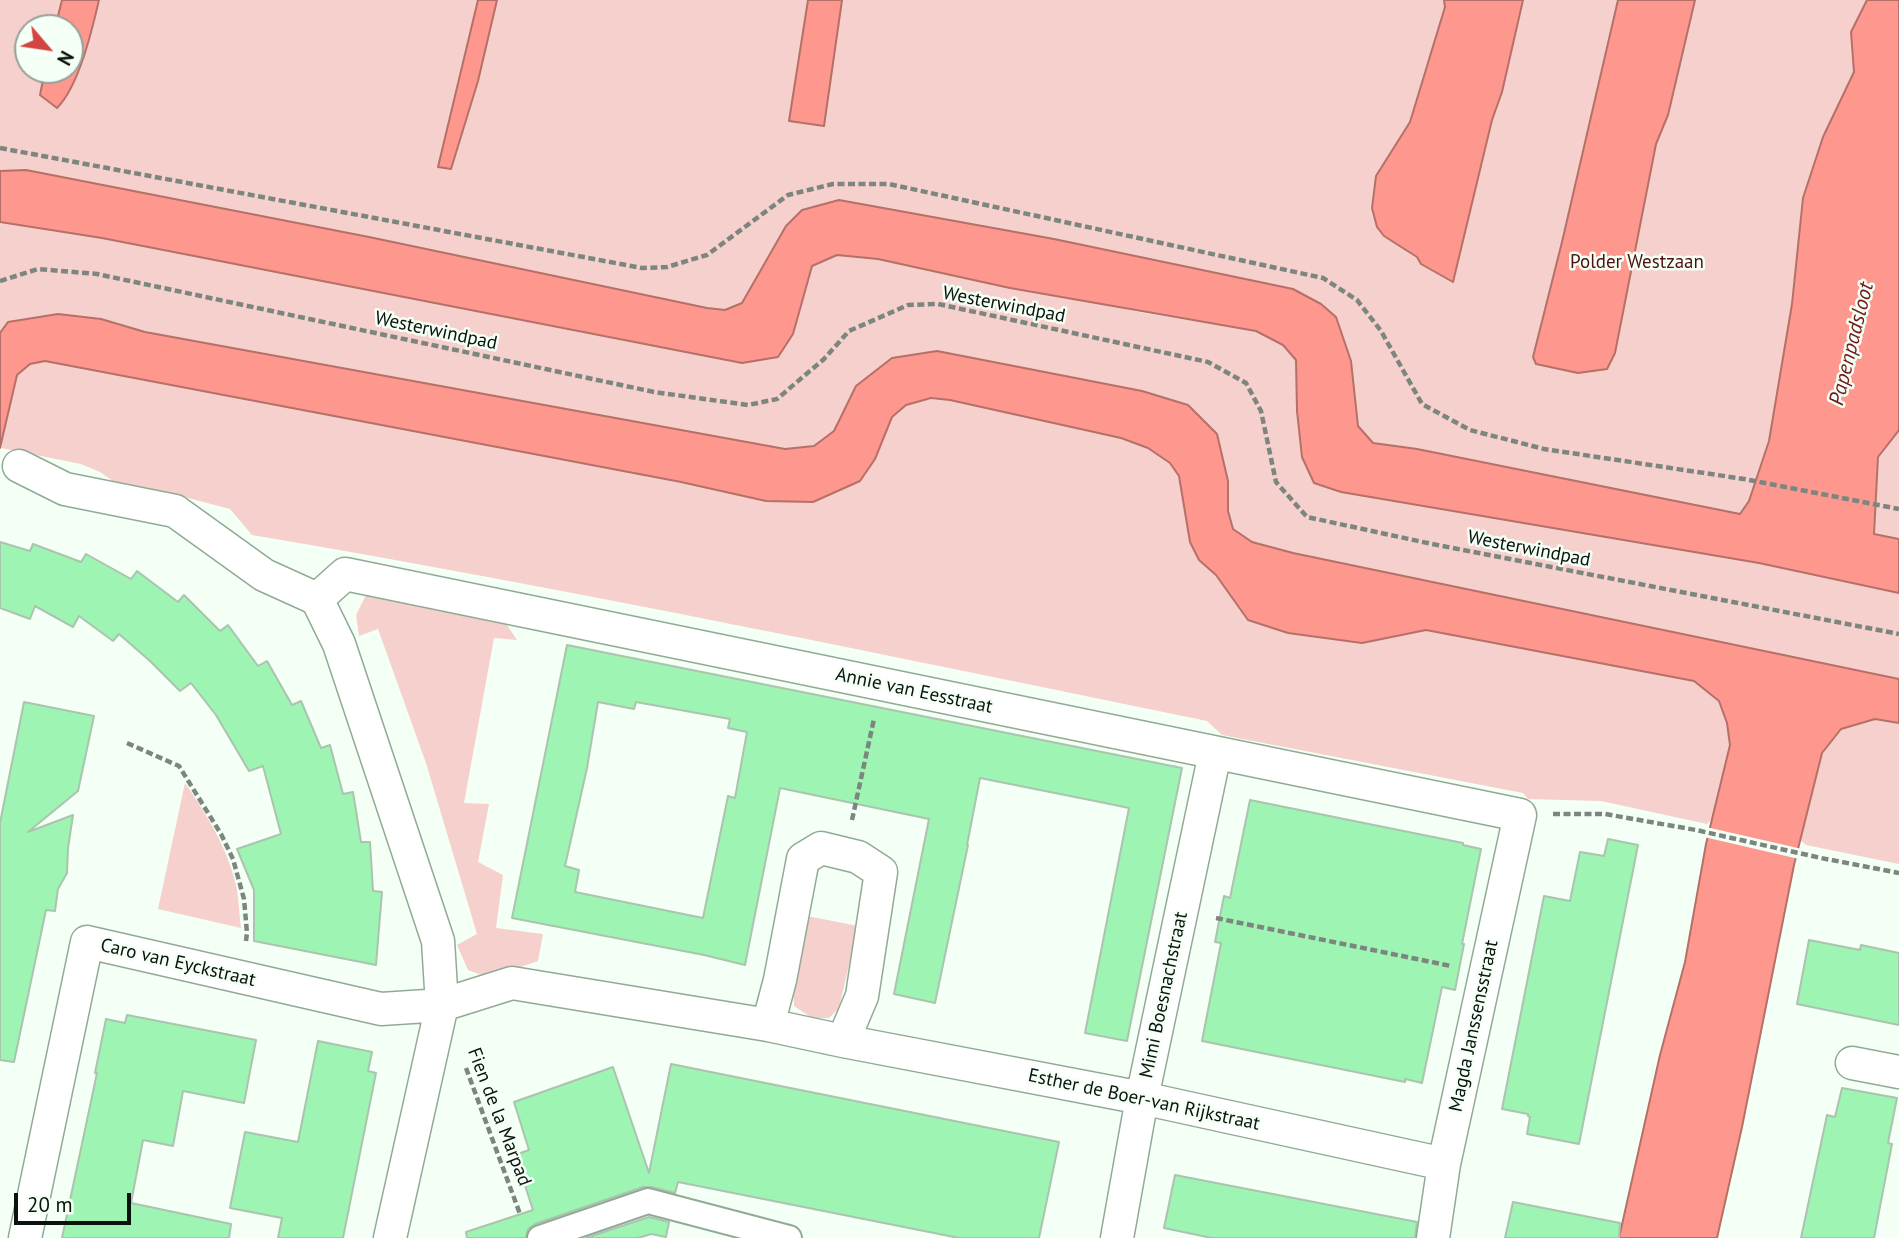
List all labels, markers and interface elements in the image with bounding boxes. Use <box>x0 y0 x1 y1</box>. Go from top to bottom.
north arrow <box>14 14 84 84</box>
text: N <box>52 47 79 69</box>
park label: Polder Westzaan <box>1570 252 1704 274</box>
water label: Papenpadsloot <box>1825 280 1879 408</box>
street label: Westerwindpad <box>941 282 1067 328</box>
street label: Westerwindpad <box>373 307 499 355</box>
street label: Westerwindpad <box>1466 526 1592 572</box>
street label: Annie van Eesstraat <box>833 663 995 719</box>
street label: Mimi Boesnachstraat <box>1135 910 1193 1080</box>
street label: Caro van Eyckstraat <box>98 934 258 992</box>
street label: Magda Janssensstraat <box>1445 938 1503 1114</box>
street label: Fien de la Marpad <box>462 1045 536 1189</box>
street label: Esther de Boer-van Rijkstraat <box>1026 1064 1262 1136</box>
scale bar <box>18 1178 135 1222</box>
text: 20 m <box>27 1191 73 1218</box>

